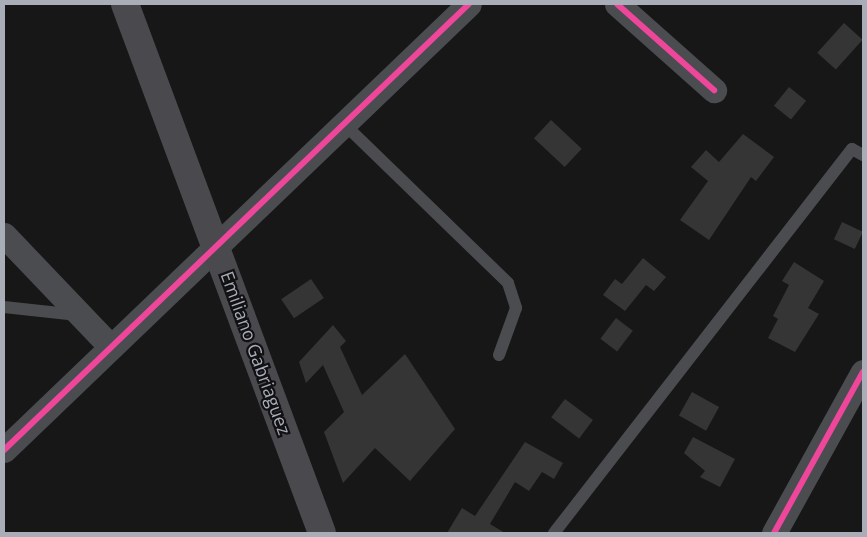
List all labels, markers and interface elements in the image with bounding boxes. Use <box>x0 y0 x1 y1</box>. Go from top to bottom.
street label: Emiliano Gabriaguez <box>216 268 296 438</box>

